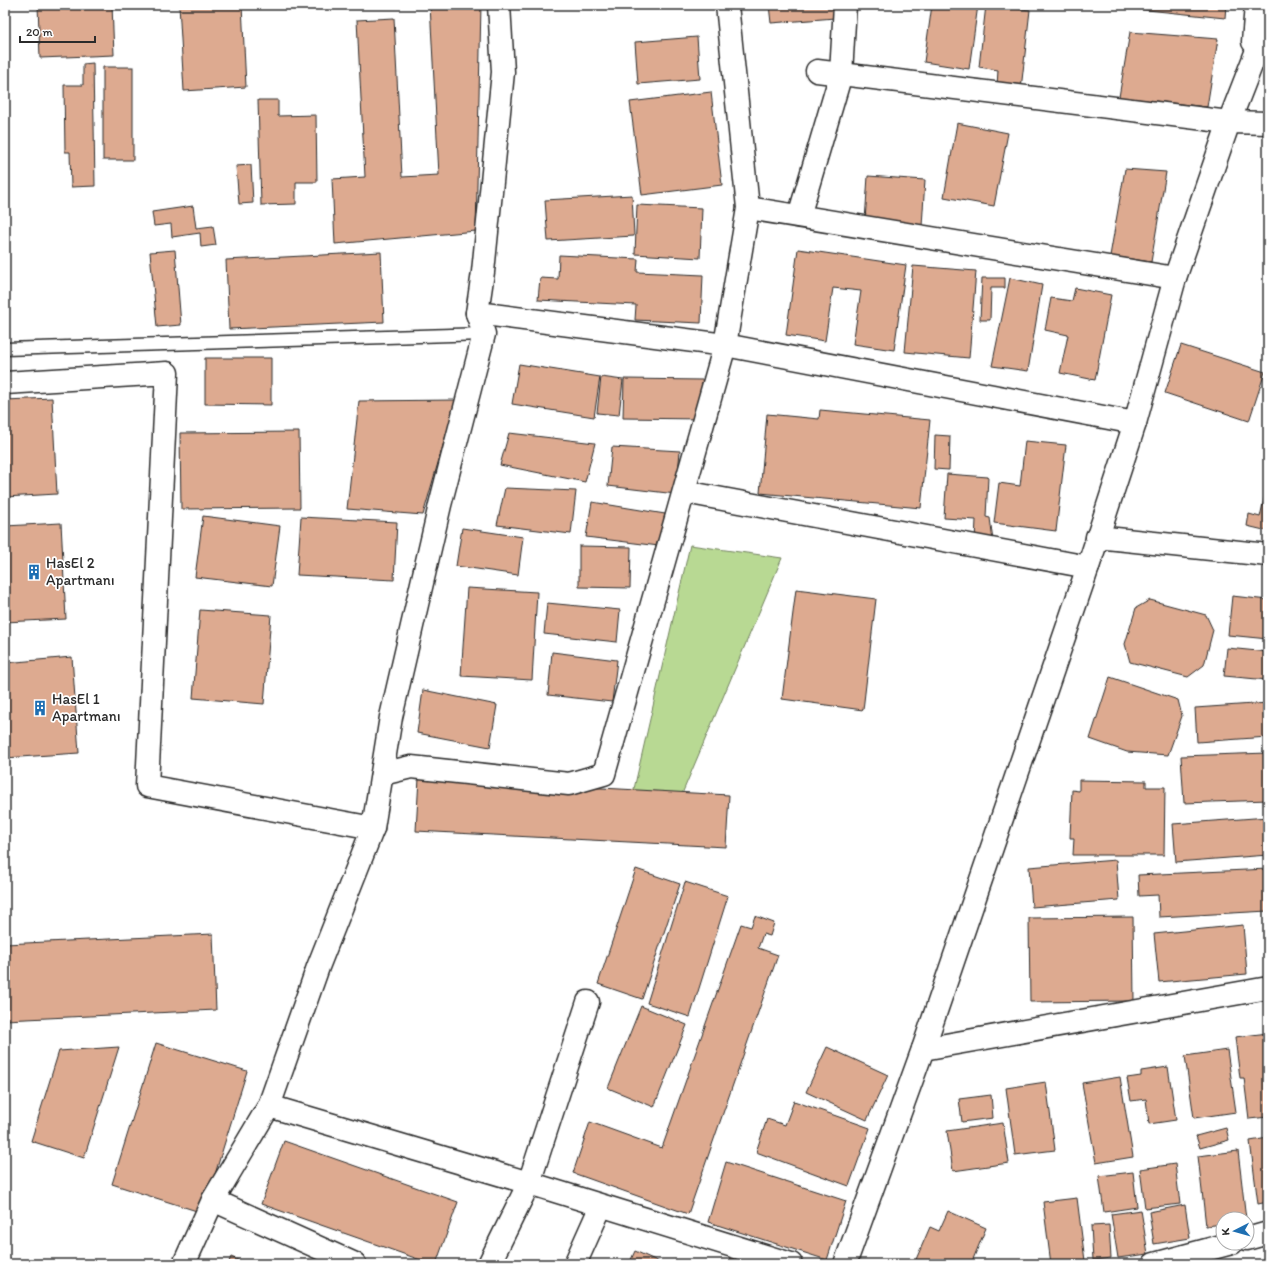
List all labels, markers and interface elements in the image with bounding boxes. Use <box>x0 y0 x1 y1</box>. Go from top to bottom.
scale bar <box>20 18 95 44</box>
text: 20 m <box>26 25 53 39</box>
place label: HasEl 2 Apartmanı <box>46 554 114 589</box>
building icon: HasEl 2 Apartmanı <box>25 563 43 581</box>
place label: HasEl 1 Apartmanı <box>52 690 120 725</box>
building icon: HasEl 1 Apartmanı <box>31 699 49 717</box>
north arrow <box>1215 1211 1255 1251</box>
text: K <box>1219 1227 1232 1236</box>

